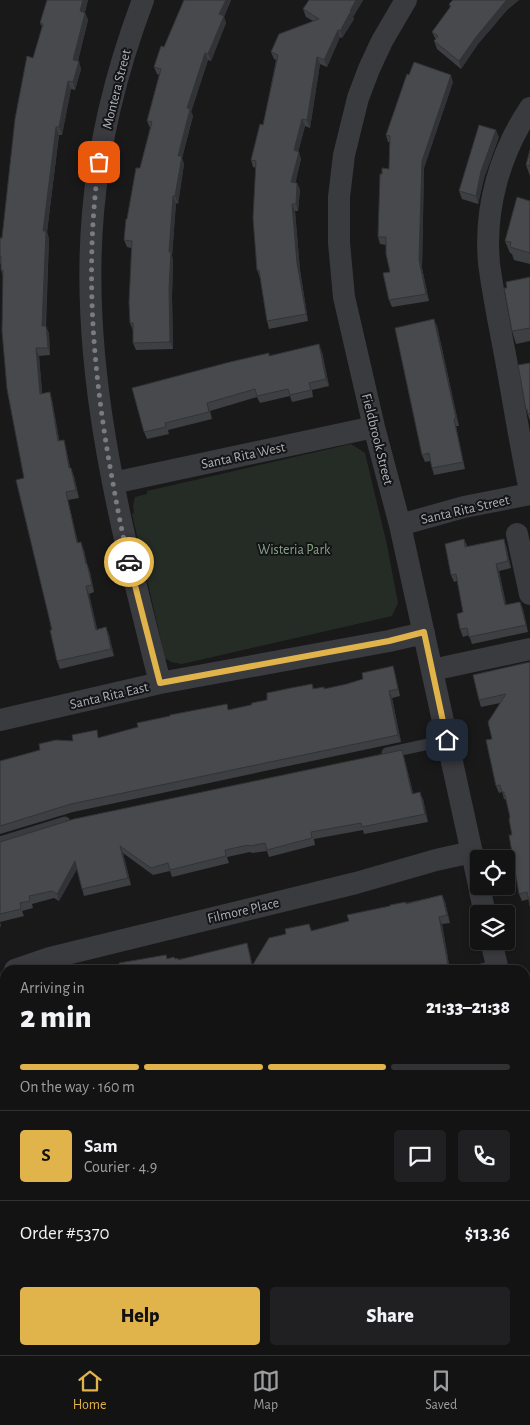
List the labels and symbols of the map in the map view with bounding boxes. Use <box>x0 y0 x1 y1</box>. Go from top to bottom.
street label: Montera Street <box>100 47 134 131</box>
pin <box>78 141 120 183</box>
street label: Fieldbrook Street <box>359 392 395 487</box>
street label: Santa Rita West <box>200 440 287 472</box>
street label: Santa Rita Street <box>420 493 511 527</box>
courier <box>104 537 154 587</box>
park label: Wisteria Park <box>258 543 331 557</box>
street label: Santa Rita East <box>69 680 150 712</box>
pin <box>426 719 468 761</box>
street label: Filmore Place <box>206 896 280 926</box>

